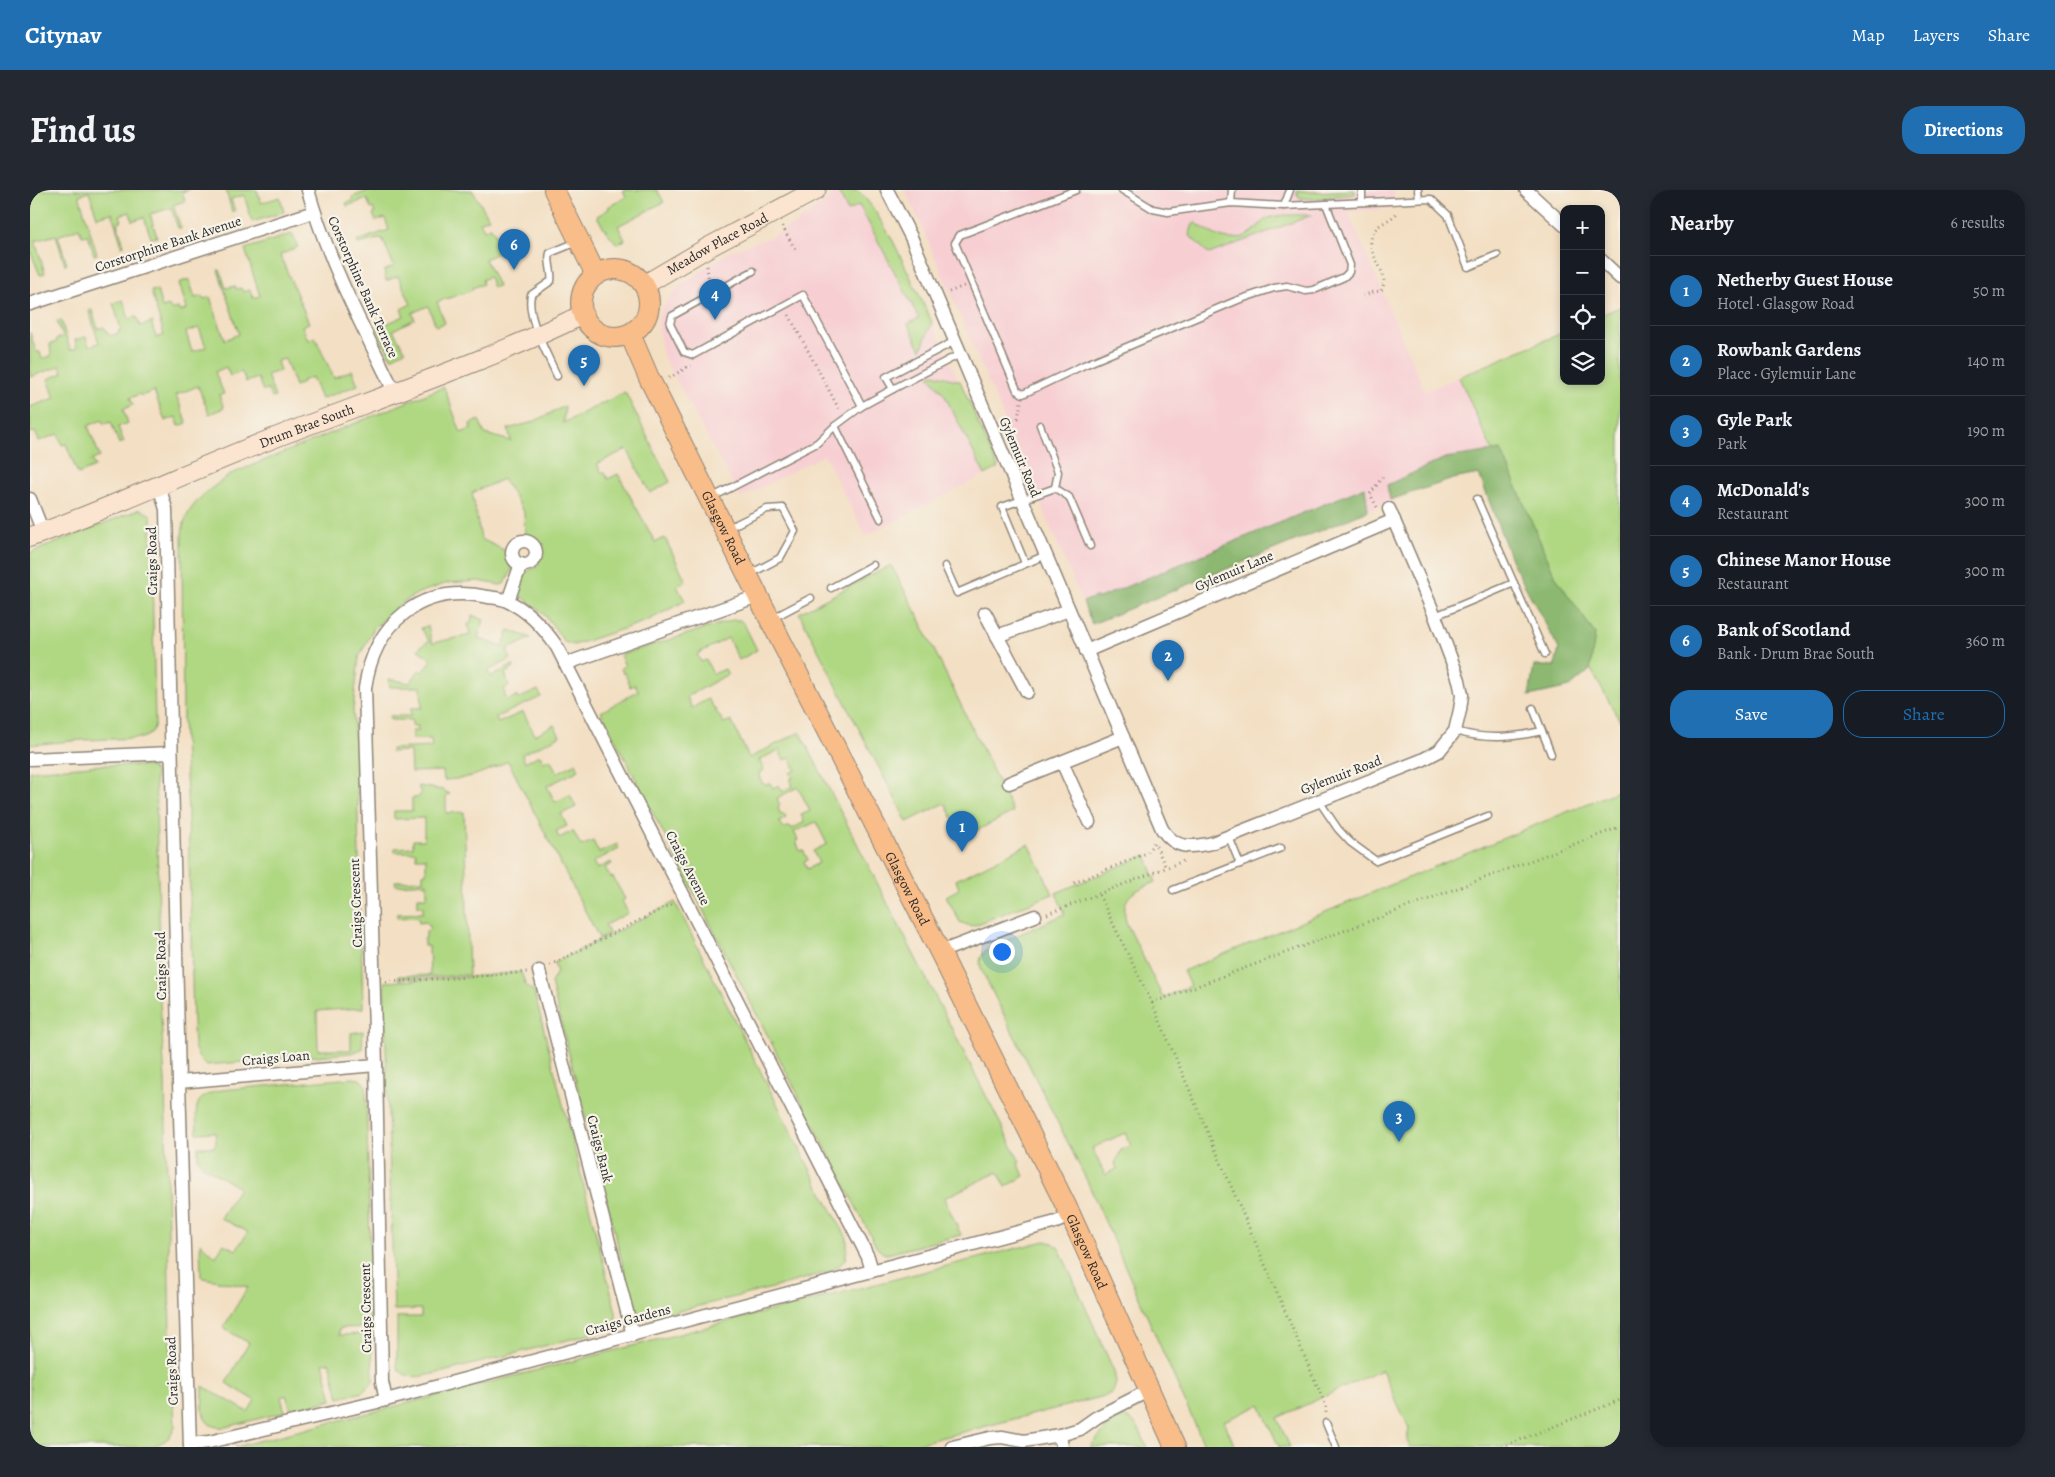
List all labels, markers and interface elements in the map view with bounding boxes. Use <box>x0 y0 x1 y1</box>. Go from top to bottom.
text: Citynav <box>25 19 101 51</box>
text: Map <box>1852 23 1885 47</box>
text: Layers <box>1913 23 1960 47</box>
text: Share <box>1988 23 2030 47</box>
text: Find us <box>30 106 136 154</box>
button: Directions <box>1902 106 2025 154</box>
map controls <box>1560 205 1605 385</box>
button: + <box>1560 205 1605 250</box>
street label: Meadow Place Road <box>663 208 771 279</box>
text: Nearby <box>1670 209 1733 237</box>
street label: Corstorphine Bank Avenue <box>92 211 244 277</box>
text: 6 results <box>1951 212 2005 234</box>
street label: Corstorphine Bank Terrace <box>323 213 403 361</box>
pin: 6 <box>498 229 530 270</box>
button: − <box>1560 250 1605 295</box>
text: Netherby Guest House <box>1717 267 1893 293</box>
pin: 4 <box>699 279 731 320</box>
text: 1 <box>1683 280 1689 302</box>
text: 50 m <box>1973 280 2005 302</box>
text: Hotel · Glasgow Road <box>1717 293 1854 315</box>
button: locate <box>1560 295 1605 340</box>
text: Rowbank Gardens <box>1717 337 1861 363</box>
button: layers <box>1560 340 1605 385</box>
pin: 5 <box>568 345 600 386</box>
text: 2 <box>1682 350 1690 372</box>
text: 140 m <box>1967 350 2005 372</box>
text: Place · Gylemuir Lane <box>1717 363 1856 385</box>
street label: Drum Brae South <box>256 399 357 452</box>
text: Gyle Park <box>1717 407 1792 433</box>
street label: Gylemuir Road <box>995 414 1046 500</box>
text: 3 <box>1683 420 1689 442</box>
text: 190 m <box>1967 420 2005 442</box>
text: Park <box>1717 433 1747 455</box>
text: McDonald's <box>1717 477 1809 503</box>
street label: Glasgow Road <box>697 487 750 568</box>
text: 4 <box>1682 490 1690 512</box>
text: 300 m <box>1965 490 2005 512</box>
text: Restaurant <box>1717 503 1789 525</box>
street label: Craigs Road <box>142 526 162 596</box>
street label: Gylemuir Lane <box>1192 546 1276 596</box>
text: Chinese Manor House <box>1717 547 1891 573</box>
text: 5 <box>1683 560 1689 582</box>
text: 300 m <box>1965 560 2005 582</box>
text: Restaurant <box>1717 573 1789 595</box>
text: Bank of Scotland <box>1717 617 1851 643</box>
text: 6 <box>1682 630 1690 652</box>
text: 360 m <box>1966 630 2005 652</box>
pin: 2 <box>1152 640 1184 681</box>
text: Bank · Drum Brae South <box>1717 643 1875 665</box>
button: Save <box>1670 690 1833 738</box>
button: Share <box>1843 690 2005 738</box>
street label: Gylemuir Road <box>1298 751 1385 799</box>
pin: 1 <box>946 811 978 852</box>
street label: Craigs Avenue <box>661 827 715 909</box>
street label: Glasgow Road <box>881 848 934 929</box>
street label: Craigs Crescent <box>345 858 367 948</box>
street label: Craigs Road <box>151 931 171 1001</box>
your location <box>989 939 1015 965</box>
street label: Craigs Loan <box>241 1046 311 1070</box>
pin: 3 <box>1383 1101 1415 1142</box>
street label: Craigs Bank <box>582 1113 618 1185</box>
street label: Glasgow Road <box>1062 1211 1112 1292</box>
street label: Craigs Crescent <box>356 1263 376 1353</box>
street label: Craigs Gardens <box>583 1299 673 1341</box>
street label: Craigs Road <box>161 1336 183 1406</box>

